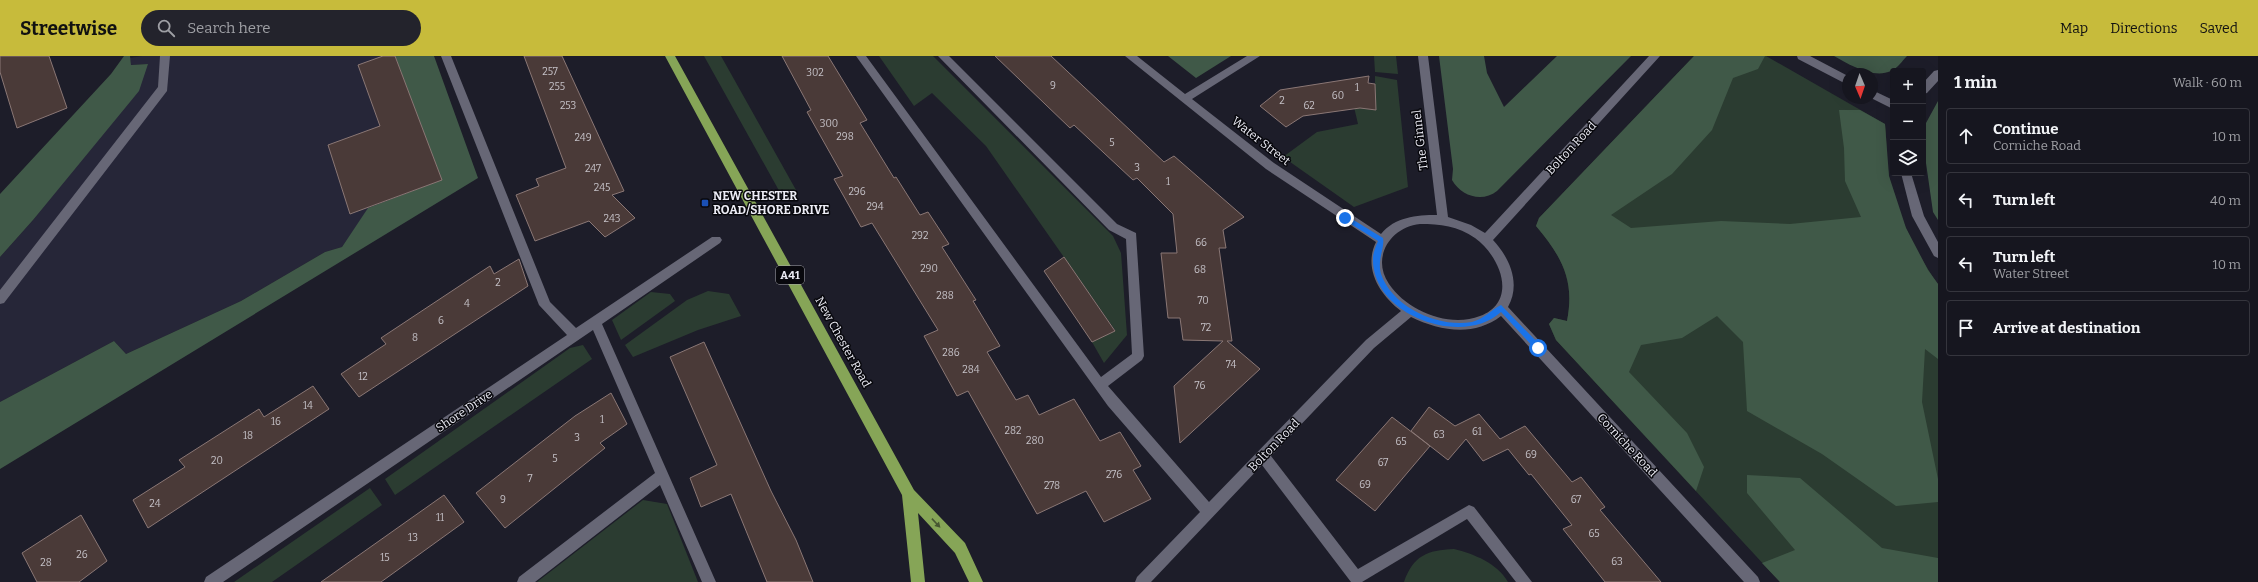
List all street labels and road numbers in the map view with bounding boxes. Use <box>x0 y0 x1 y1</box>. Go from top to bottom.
street label: The Ginnel <box>1409 108 1431 171</box>
street label: Water Street <box>1229 114 1293 169</box>
street label: Bolton Road <box>1543 119 1599 177</box>
road number: A41 <box>776 266 804 284</box>
street label: New Chester Road <box>812 294 874 390</box>
street label: Shore Drive <box>433 387 495 435</box>
street label: Corniche Road <box>1594 411 1660 479</box>
street label: Bolton Road <box>1246 416 1302 474</box>

